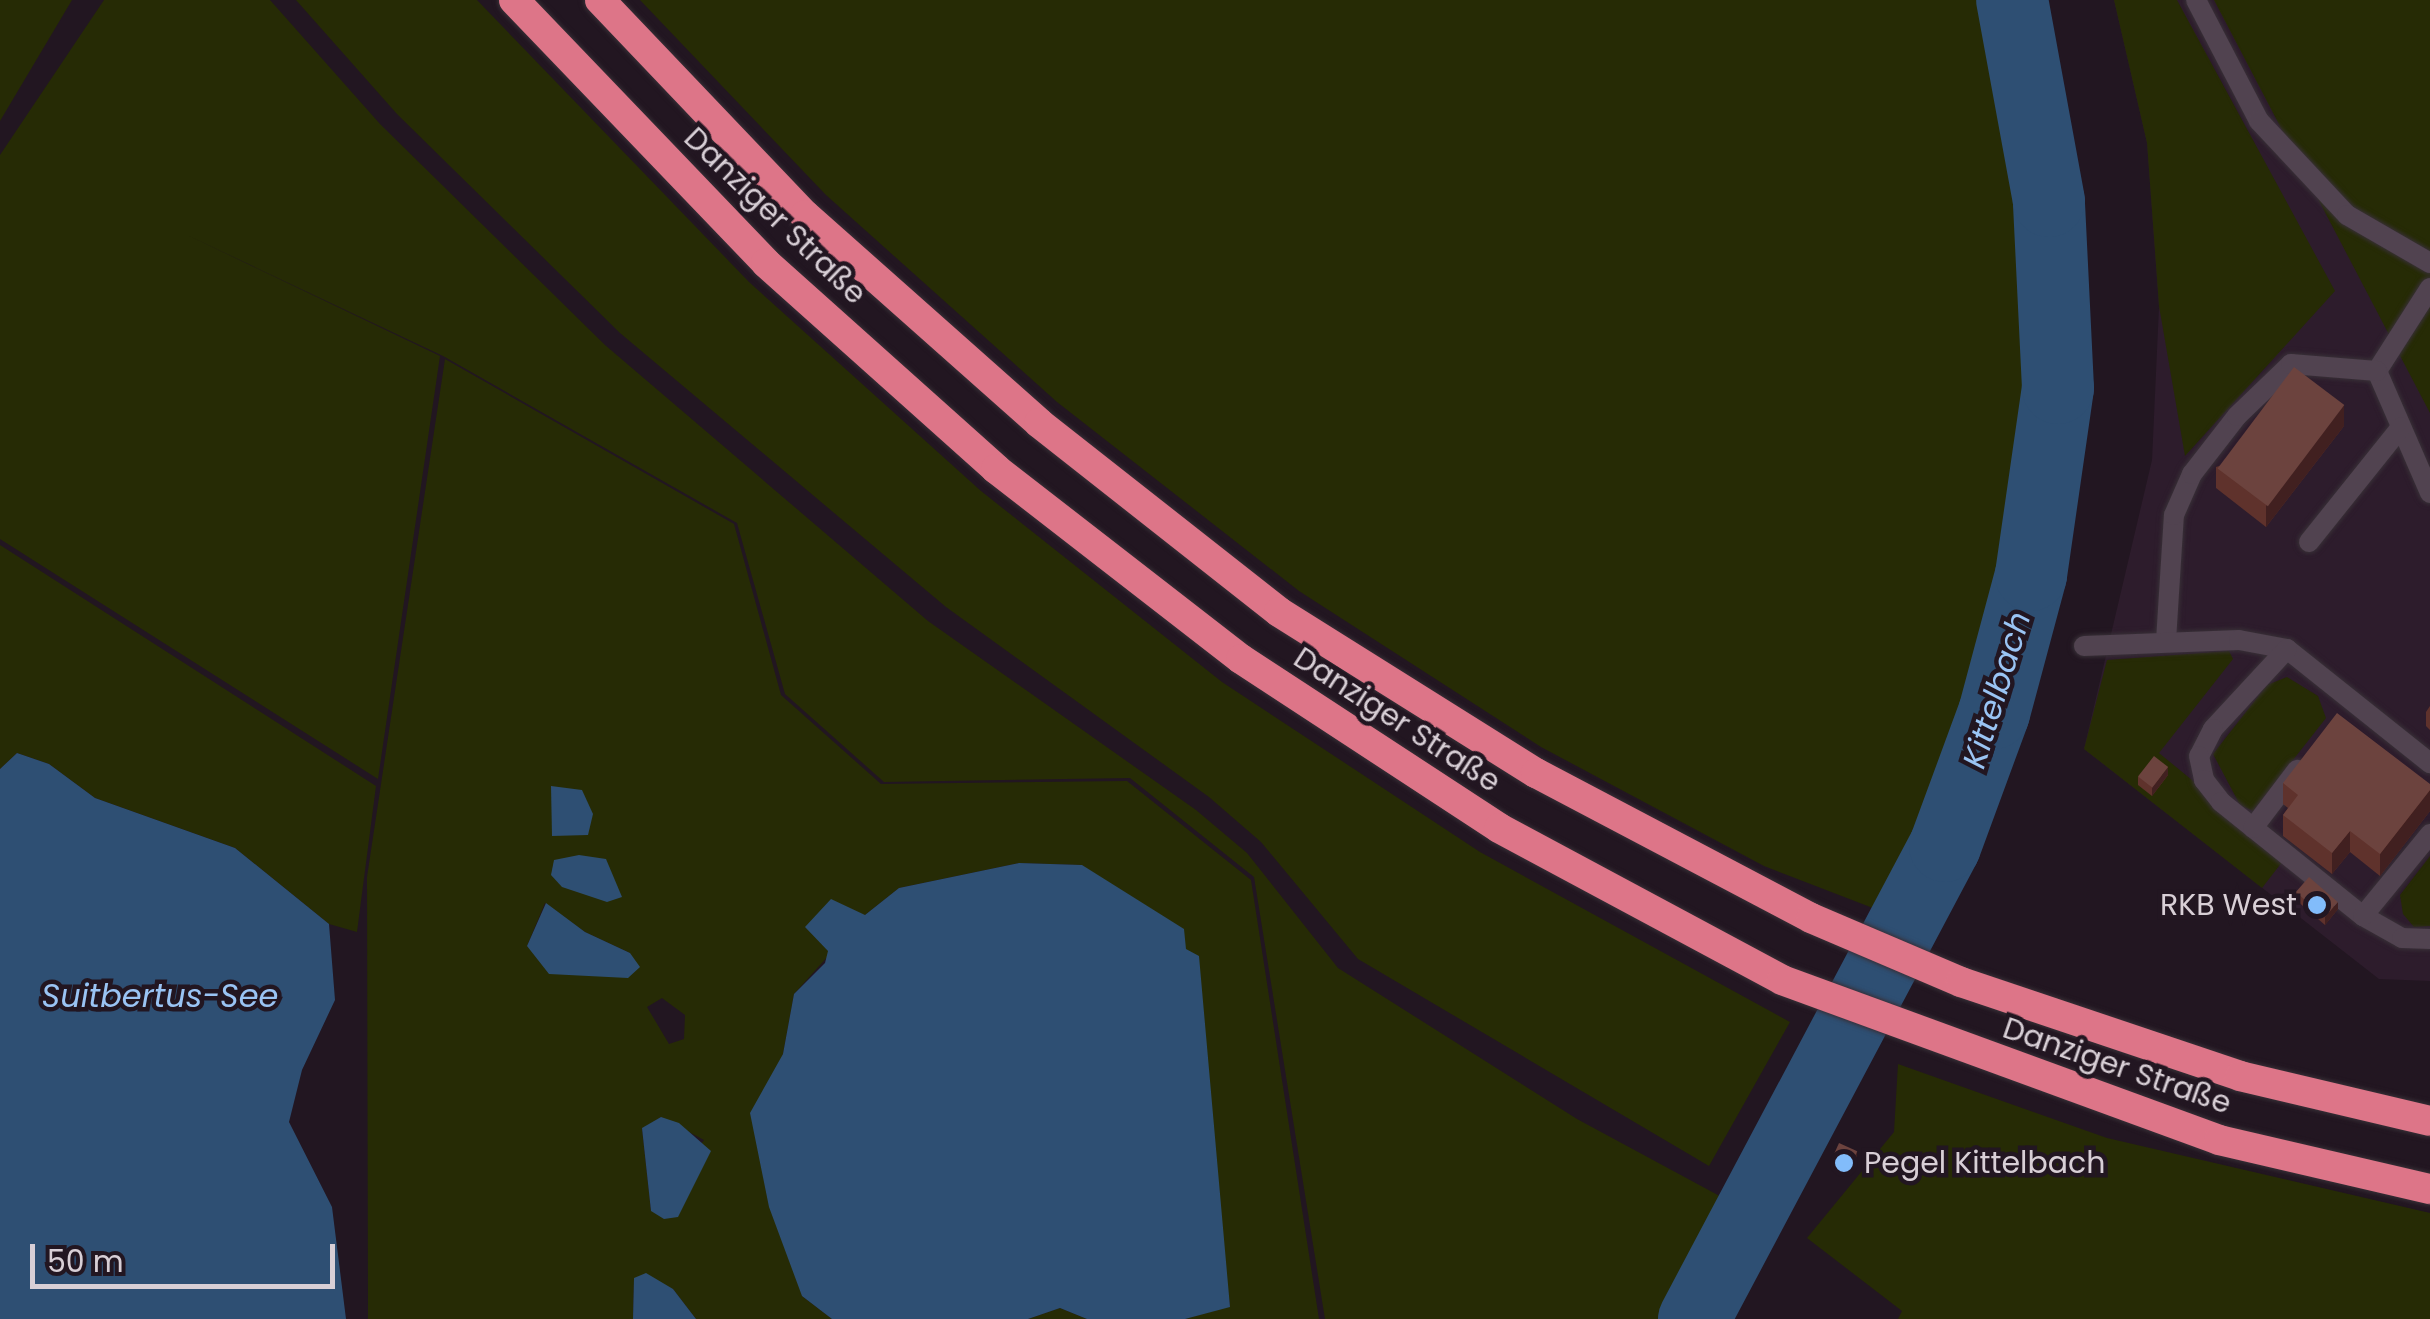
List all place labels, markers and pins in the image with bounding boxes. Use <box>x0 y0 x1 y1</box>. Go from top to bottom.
place label: RKB West <box>2160 887 2297 923</box>
marker: RKB West <box>2306 894 2328 916</box>
place label: Pegel Kittelbach <box>1864 1145 2105 1181</box>
marker: Pegel Kittelbach <box>1833 1152 1855 1174</box>

